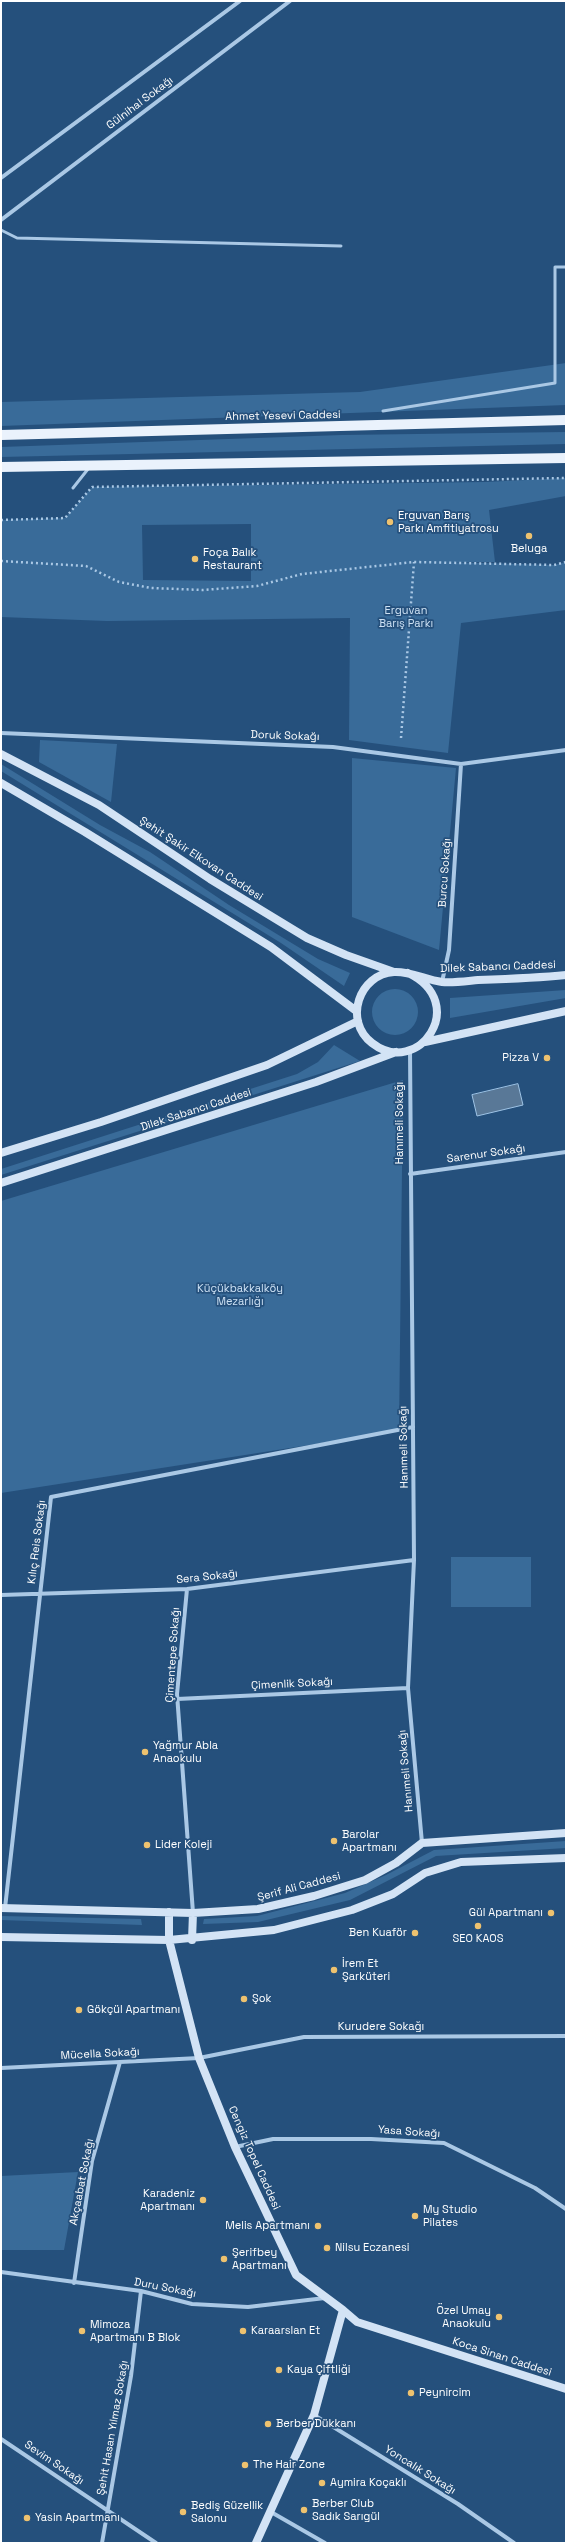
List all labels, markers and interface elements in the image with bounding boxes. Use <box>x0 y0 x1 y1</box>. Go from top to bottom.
street label: Gülnihal Sokağı <box>104 74 176 132</box>
street label: Ahmet Yesevi Caddesi <box>225 408 341 424</box>
place label: Erguvan Barış Parkı Amfitiyatrosu <box>398 509 499 535</box>
marker: Erguvan Barış Parkı Amfitiyatrosu <box>385 517 395 527</box>
marker: Beluga <box>524 531 534 541</box>
place label: Beluga <box>511 542 547 556</box>
place label: Foça Balık Restaurant <box>203 546 262 572</box>
marker: Foça Balık Restaurant <box>190 554 200 564</box>
park label: Erguvan Barış Parkı <box>379 604 433 630</box>
street label: Doruk Sokağı <box>250 728 320 744</box>
street label: Şehit Şakir Elkovan Caddesi <box>137 814 265 904</box>
street label: Burcu Sokağı <box>436 838 454 908</box>
street label: Dilek Sabancı Caddesi <box>440 958 556 976</box>
place label: Pizza V <box>502 1051 539 1065</box>
marker: Pizza V <box>542 1053 552 1063</box>
street label: Hanımeli Sokağı <box>393 1082 407 1164</box>
street label: Dilek Sabancı Caddesi <box>139 1086 253 1134</box>
street label: Sarenur Sokağı <box>446 1142 526 1166</box>
park label: Küçükbakkalköy Mezarlığı <box>197 1282 283 1308</box>
street label: Hanımeli Sokağı <box>397 1406 411 1488</box>
street label: Kılıç Reis Sokağı <box>25 1499 49 1585</box>
street label: Sera Sokağı <box>176 1567 238 1587</box>
street label: Çimentepe Sokağı <box>163 1607 183 1703</box>
street label: Çimenlik Sokağı <box>251 1675 333 1693</box>
street label: Hanımeli Sokağı <box>396 1729 416 1813</box>
place label: Yağmur Abla Anaokulu <box>153 1739 218 1765</box>
marker: Yağmur Abla Anaokulu <box>140 1747 150 1757</box>
place label: Barolar Apartmanı <box>342 1828 397 1854</box>
marker: Barolar Apartmanı <box>329 1836 339 1846</box>
place label: Lider Koleji <box>155 1838 212 1852</box>
marker: Lider Koleji <box>142 1840 152 1850</box>
street label: Şerif Ali Caddesi <box>256 1870 342 1904</box>
place label: Gül Apartmanı <box>469 1906 543 1920</box>
marker: Gül Apartmanı <box>546 1908 556 1918</box>
marker: SEO KAOS <box>473 1921 483 1931</box>
place label: Ben Kuaför <box>349 1926 407 1940</box>
marker: Ben Kuaför <box>410 1928 420 1938</box>
place label: SEO KAOS <box>453 1932 503 1946</box>
place label: İrem Et Şarküteri <box>342 1957 390 1983</box>
marker: İrem Et Şarküteri <box>329 1965 339 1975</box>
place label: Şok <box>252 1992 271 2006</box>
marker: Şok <box>239 1994 249 2004</box>
place label: Gökçül Apartmanı <box>87 2003 180 2017</box>
marker: Gökçül Apartmanı <box>74 2005 84 2015</box>
street label: Kurudere Sokağı <box>338 2020 424 2034</box>
street label: Mücella Sokağı <box>60 2045 140 2063</box>
street label: Cengiz Topel Caddesi <box>225 2104 283 2212</box>
street label: Yasa Sokağı <box>377 2123 441 2141</box>
street label: Akçaabat Sokağı <box>67 2138 97 2226</box>
place label: Karadeniz Apartmanı <box>140 2187 195 2213</box>
marker: Karadeniz Apartmanı <box>198 2195 208 2205</box>
place label: My Studio Pilates <box>423 2203 477 2229</box>
marker: My Studio Pilates <box>410 2211 420 2221</box>
place label: Melis Apartmanı <box>225 2219 310 2233</box>
marker: Melis Apartmanı <box>313 2221 323 2231</box>
place label: Nilsu Eczanesi <box>335 2241 409 2255</box>
marker: Nilsu Eczanesi <box>322 2243 332 2253</box>
place label: Şerifbey Apartmanı <box>232 2246 287 2272</box>
marker: Şerifbey Apartmanı <box>219 2254 229 2264</box>
street label: Duru Sokağı <box>133 2276 197 2300</box>
place label: Özel Umay Anaokulu <box>436 2304 491 2330</box>
marker: Özel Umay Anaokulu <box>494 2312 504 2322</box>
place label: Mimoza Apartmanı B Blok <box>90 2318 180 2344</box>
place label: Karaarslan Et <box>251 2324 320 2338</box>
marker: Mimoza Apartmanı B Blok <box>77 2326 87 2336</box>
marker: Karaarslan Et <box>238 2326 248 2336</box>
street label: Koca Sinan Caddesi <box>451 2335 553 2379</box>
street label: Şehit Hasan Yılmaz Sokağı <box>95 2360 131 2496</box>
place label: Kaya Çiftliği <box>287 2363 350 2377</box>
marker: Kaya Çiftliği <box>274 2365 284 2375</box>
place label: Peynircim <box>419 2386 471 2400</box>
marker: Peynircim <box>406 2388 416 2398</box>
place label: Berber Dükkanı <box>276 2417 356 2431</box>
marker: Berber Dükkanı <box>263 2419 273 2429</box>
street label: Sevim Sokağı <box>22 2438 86 2488</box>
street label: Yoncalık Sokağı <box>382 2443 458 2497</box>
place label: The Hair Zone <box>253 2458 325 2472</box>
marker: The Hair Zone <box>240 2460 250 2470</box>
place label: Aymira Koçaklı <box>330 2476 406 2490</box>
marker: Aymira Koçaklı <box>317 2478 327 2488</box>
place label: Berber Club Sadık Sarıgül <box>312 2497 380 2523</box>
place label: Bediş Güzellik Salonu <box>191 2499 263 2525</box>
marker: Berber Club Sadık Sarıgül <box>299 2505 309 2515</box>
marker: Bediş Güzellik Salonu <box>178 2507 188 2517</box>
place label: Yasin Apartmanı <box>35 2511 120 2525</box>
marker: Yasin Apartmanı <box>22 2513 32 2523</box>

